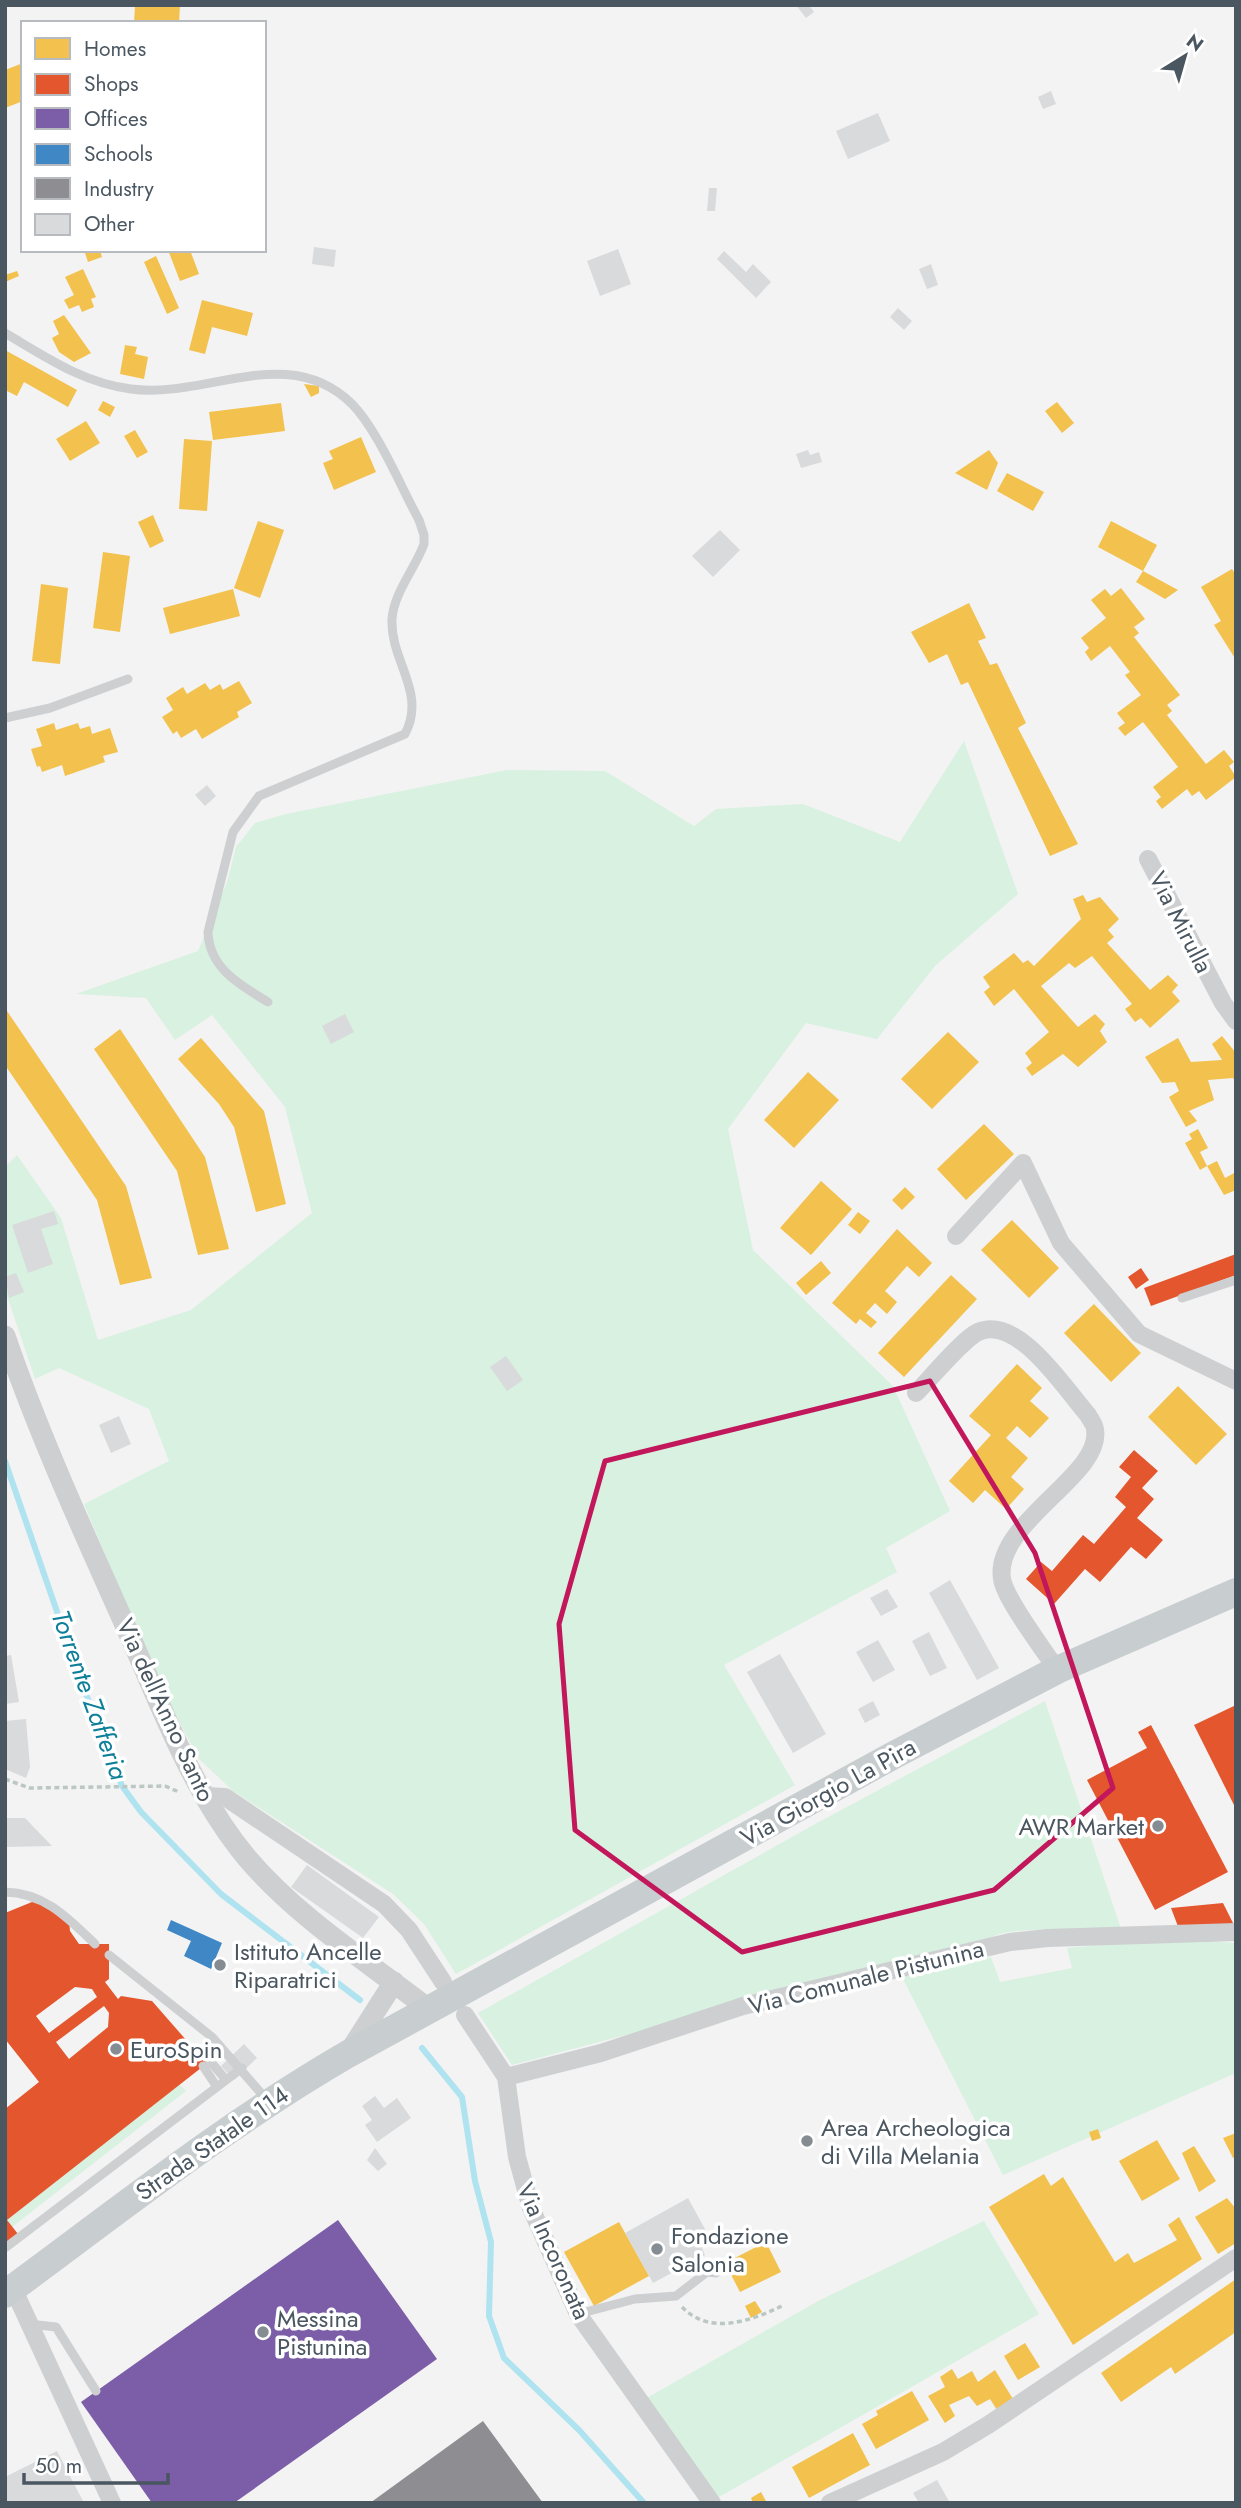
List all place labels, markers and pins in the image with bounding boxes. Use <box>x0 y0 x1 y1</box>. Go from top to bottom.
place label: AWR Market <box>1019 1809 1144 1844</box>
marker: AWR Market <box>1150 1818 1166 1834</box>
place label: Istituto Ancelle Riparatrici <box>234 1934 382 1997</box>
marker: Istituto Ancelle Riparatrici <box>212 1957 228 1973</box>
place label: EuroSpin <box>130 2032 222 2067</box>
marker: EuroSpin <box>108 2041 124 2057</box>
place label: Area Archeologica di Villa Melania <box>821 2110 1011 2173</box>
marker: Area Archeologica di Villa Melania <box>799 2133 815 2149</box>
place label: Fondazione Salonia <box>671 2218 789 2281</box>
marker: Fondazione Salonia <box>649 2241 665 2257</box>
place label: Messina Pistunina <box>277 2301 367 2364</box>
marker: Messina Pistunina <box>255 2324 271 2340</box>

